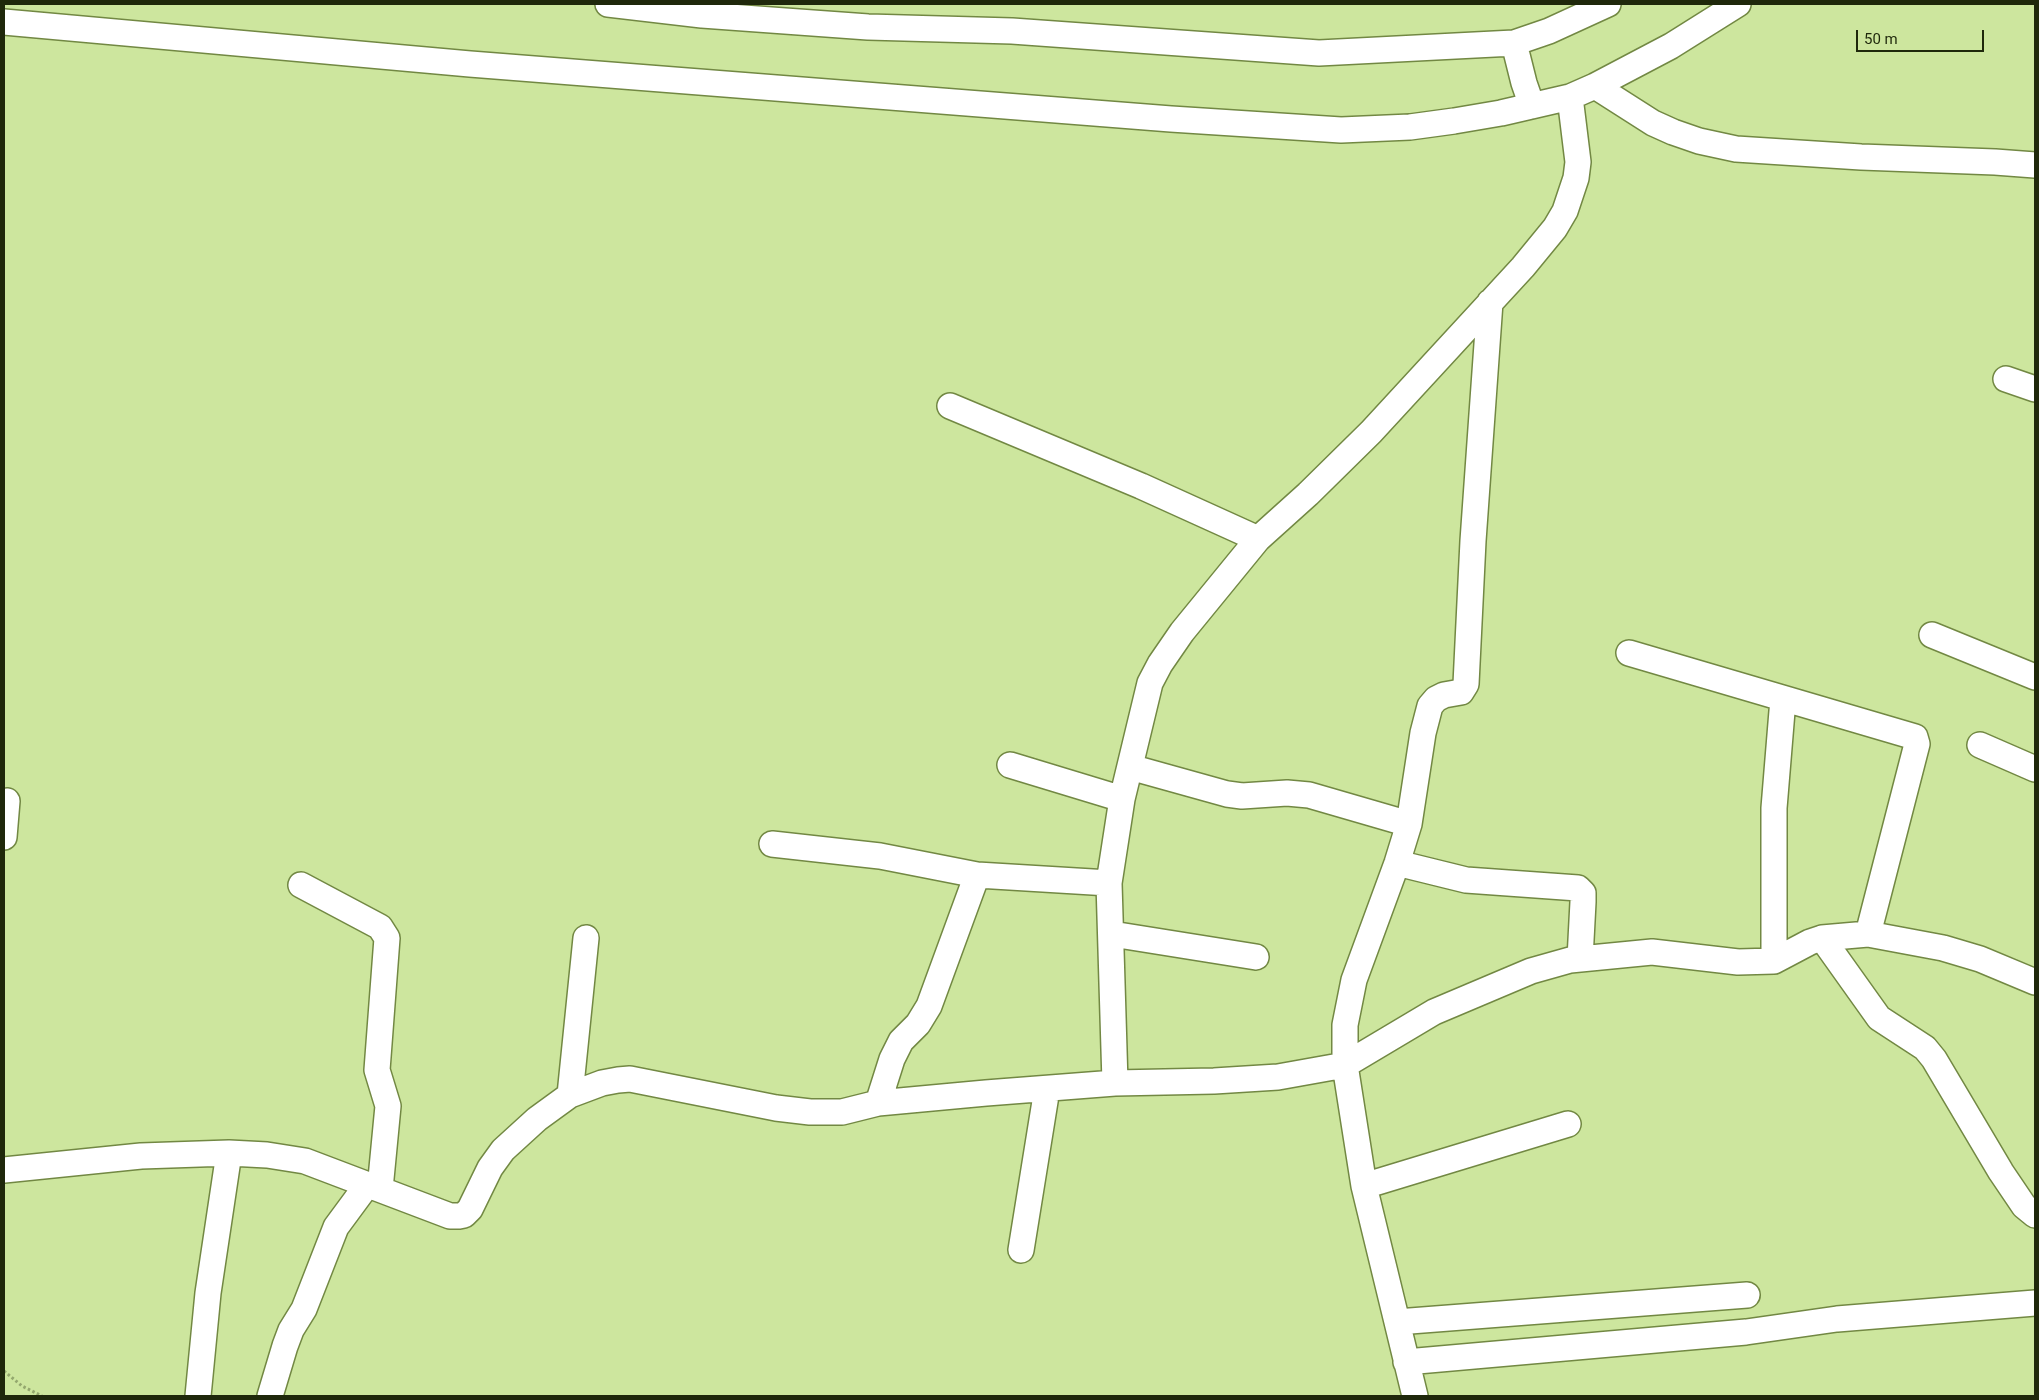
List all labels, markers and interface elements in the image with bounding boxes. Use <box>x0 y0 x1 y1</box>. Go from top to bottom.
scale bar <box>1859 20 1986 52</box>
text: 50 m <box>1864 30 1898 48</box>

